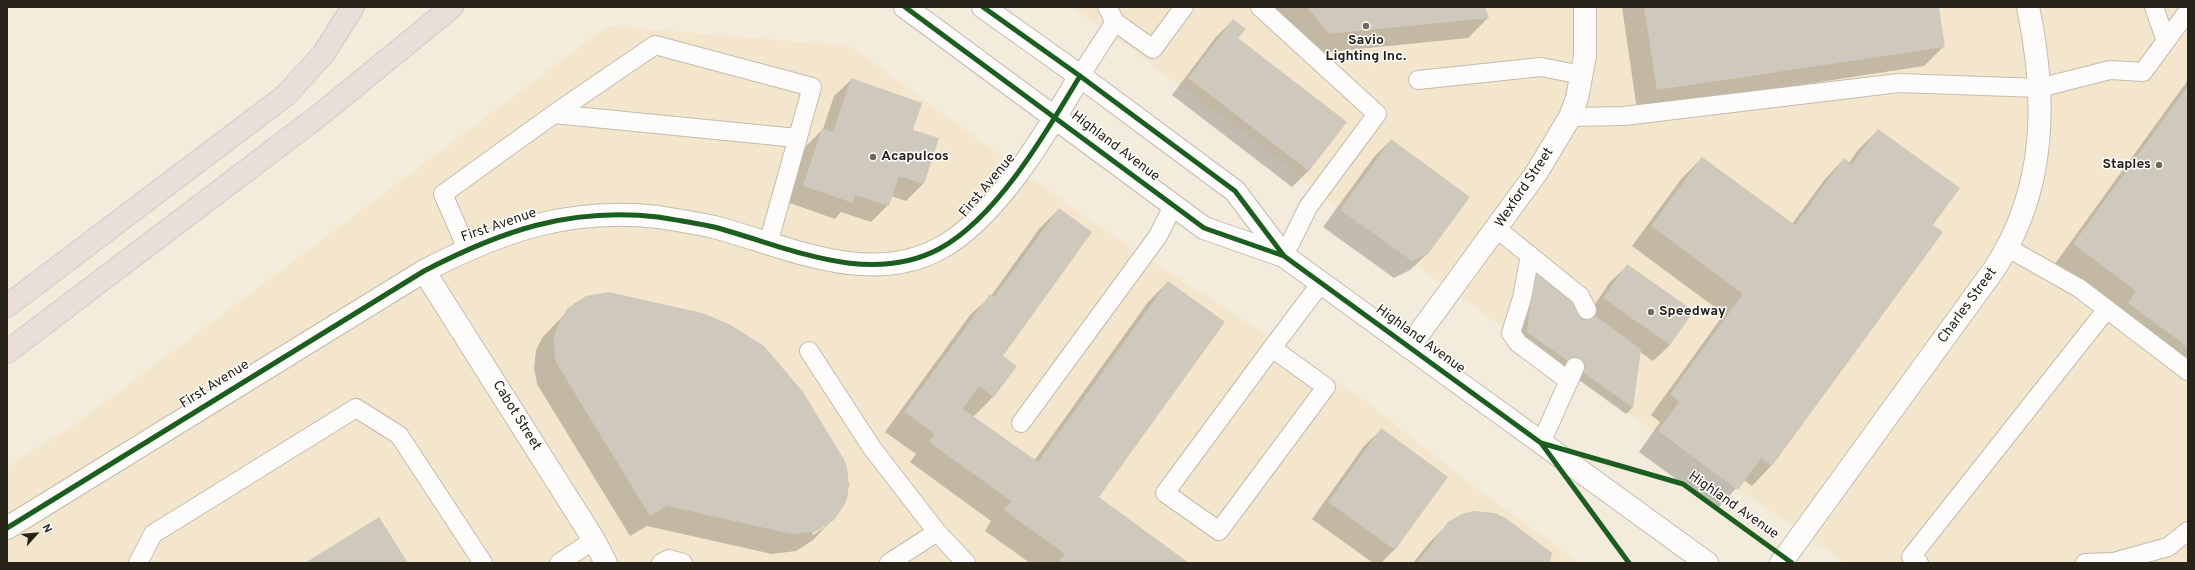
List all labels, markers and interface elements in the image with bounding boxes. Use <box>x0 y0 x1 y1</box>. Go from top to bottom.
marker: Savio Lighting Inc. <box>1361 21 1371 31</box>
place label: Savio Lighting Inc. <box>1326 33 1406 66</box>
street label: Highland Avenue <box>1067 108 1163 186</box>
street label: Wexford Street <box>1492 145 1558 231</box>
place label: Acapulcos <box>881 149 949 165</box>
street label: First Avenue <box>956 151 1020 221</box>
marker: Acapulcos <box>868 152 878 162</box>
place label: Staples <box>2103 157 2151 173</box>
marker: Staples <box>2154 160 2164 170</box>
street label: First Avenue <box>459 205 539 247</box>
street label: Charles Street <box>1935 265 2001 347</box>
street label: Highland Avenue <box>1372 302 1468 378</box>
place label: Speedway <box>1659 304 1726 320</box>
marker: Speedway <box>1646 307 1656 317</box>
street label: First Avenue <box>177 357 253 413</box>
street label: Cabot Street <box>488 378 544 454</box>
street label: Highland Avenue <box>1685 469 1781 543</box>
north arrow <box>16 514 56 554</box>
text: N <box>39 522 55 535</box>

